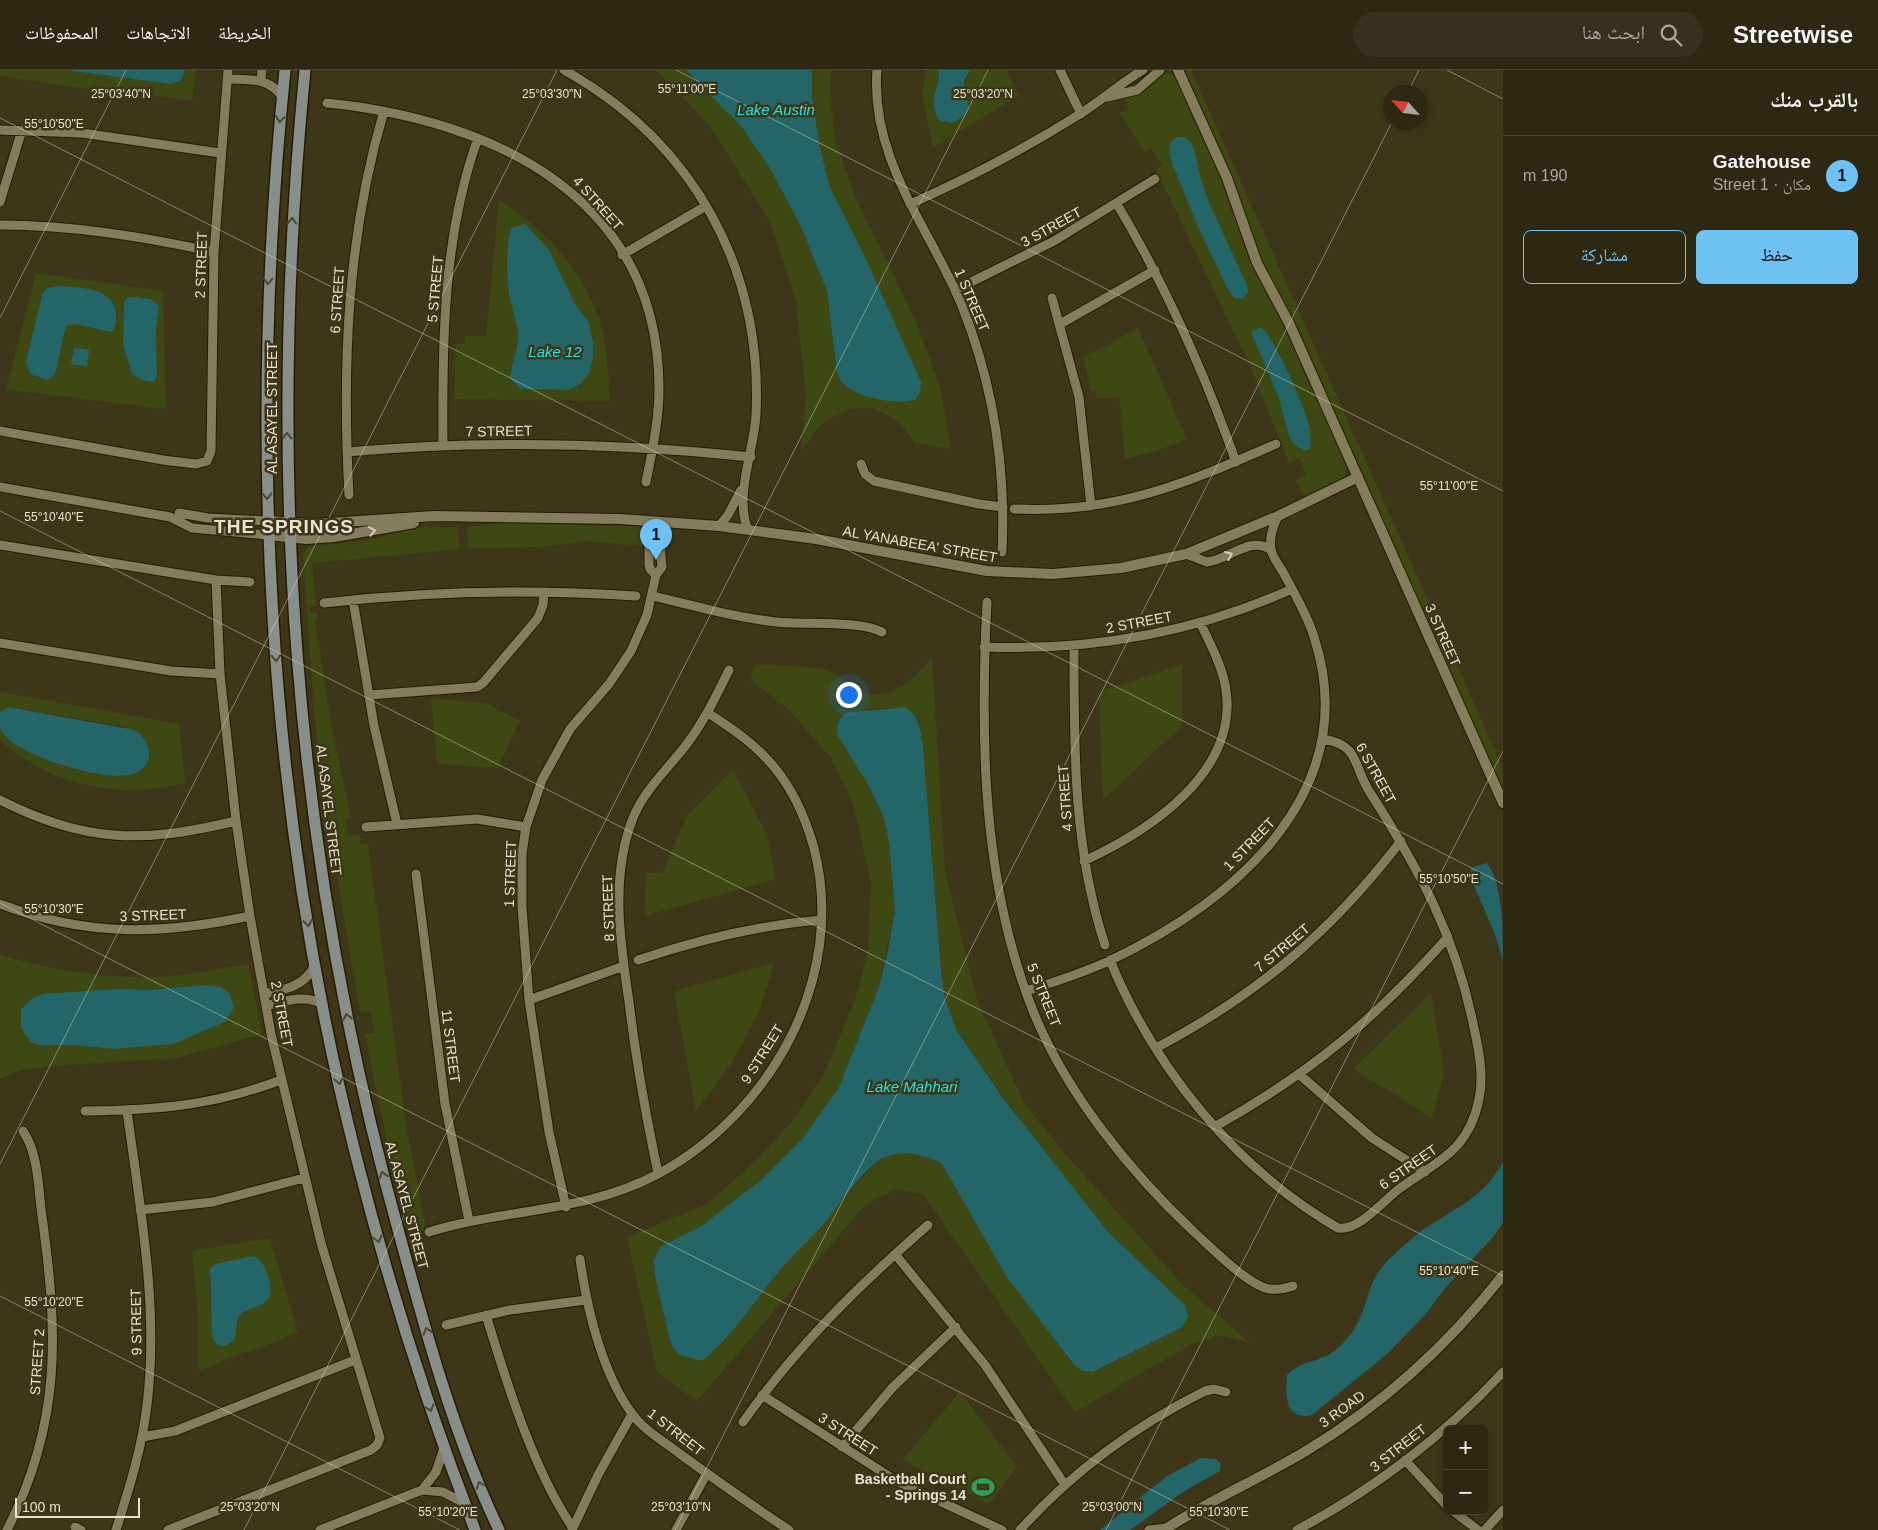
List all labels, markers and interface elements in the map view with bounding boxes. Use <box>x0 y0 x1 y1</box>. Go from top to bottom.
search box <box>1353 12 1703 57</box>
icon: search <box>1657 21 1685 49</box>
text: Streetwise <box>1733 21 1853 48</box>
text: ابحث هنا <box>1582 22 1645 43</box>
text: المحفوظات <box>25 23 98 43</box>
text: الاتجاهات <box>126 23 190 43</box>
text: الخريطة <box>218 23 271 43</box>
text: 55°11'00"E <box>658 82 716 96</box>
north arrow <box>1383 85 1428 130</box>
text: 25°03'40"N <box>91 87 151 101</box>
text: 25°03'30"N <box>522 87 582 101</box>
text: 25°03'20"N <box>953 87 1013 101</box>
text: بالقرب منك <box>1770 88 1858 111</box>
water label: Lake Austin <box>737 101 815 118</box>
one-way arrow <box>275 115 286 123</box>
text: 55°10'50"E <box>24 117 84 131</box>
text: Gatehouse <box>1713 151 1811 172</box>
text: 190 m <box>1523 167 1567 184</box>
text: 1 <box>1838 167 1846 184</box>
street label: 4 STREET <box>570 173 627 234</box>
text: مكان · 1 Street <box>1713 176 1811 193</box>
street label: 3 STREET <box>1018 204 1085 250</box>
one-way arrow <box>287 217 298 225</box>
button: مشاركة <box>1523 230 1686 284</box>
button: حفظ <box>1696 230 1858 284</box>
street label: 2 STREET <box>192 231 210 299</box>
street label: 5 STREET <box>424 255 446 323</box>
street label: 6 STREET <box>327 266 347 334</box>
street label: 1 STREET <box>952 266 993 334</box>
one-way arrow <box>263 277 274 285</box>
street label: AL ASAYEL STREET <box>264 342 280 474</box>
water label: Lake 12 <box>528 343 582 360</box>
street label: 7 STREET <box>465 422 533 440</box>
one-way arrow <box>282 432 292 440</box>
text: 55°11'00"E <box>1420 479 1478 493</box>
one-way arrow <box>262 492 272 500</box>
text: 55°10'40"E <box>24 510 84 524</box>
district label: THE SPRINGS <box>214 516 354 537</box>
pin: 1 <box>640 519 672 560</box>
street label: AL YANABEEA' STREET <box>842 523 999 566</box>
one-way arrow <box>368 527 377 537</box>
one-way arrow <box>1224 550 1233 561</box>
street label: 3 STREET <box>1422 601 1464 669</box>
street label: 2 STREET <box>1105 608 1174 636</box>
one-way arrow <box>270 654 281 662</box>
your location <box>836 682 862 708</box>
street label: 6 STREET <box>1353 740 1399 807</box>
street label: AL ASAYEL STREET <box>313 744 345 877</box>
street label: 4 STREET <box>1055 764 1075 832</box>
street label: 1 STREET <box>1220 814 1278 874</box>
street label: 1 STREET <box>501 840 519 908</box>
text: 55°10'50"E <box>1419 872 1479 886</box>
street label: 8 STREET <box>599 874 617 942</box>
text: 55°10'30"E <box>24 902 84 916</box>
street label: 3 STREET <box>119 906 187 924</box>
one-way arrow <box>303 918 313 927</box>
street label: 7 STREET <box>1251 920 1313 976</box>
street label: 5 STREET <box>1024 961 1064 1029</box>
street label: 2 STREET <box>268 980 296 1049</box>
street label: 11 STREET <box>439 1008 463 1084</box>
one-way arrow <box>342 1012 352 1021</box>
street label: 9 STREET <box>737 1021 787 1087</box>
one-way arrow <box>333 1077 344 1086</box>
water label: Lake Mahhari <box>867 1078 958 1095</box>
street label: AL ASAYEL STREET <box>382 1139 432 1271</box>
street label: 6 STREET <box>1376 1141 1440 1193</box>
one-way arrow <box>378 1172 388 1180</box>
one-way arrow <box>372 1234 383 1243</box>
text: 55°10'40"E <box>1419 1264 1479 1278</box>
street label: 9 STREET <box>127 1288 145 1356</box>
text: 55°10'20"E <box>24 1295 84 1309</box>
street label: STREET 2 <box>27 1328 47 1396</box>
one-way arrow <box>423 1328 433 1336</box>
street label: 3 ROAD <box>1316 1387 1368 1431</box>
one-way arrow <box>424 1403 434 1412</box>
street label: 1 STREET <box>645 1405 708 1459</box>
street label: 3 STREET <box>816 1409 881 1459</box>
street label: 3 STREET <box>1367 1421 1430 1475</box>
map controls <box>1443 1425 1488 1515</box>
button: + <box>1443 1425 1488 1470</box>
button: − <box>1443 1470 1488 1515</box>
place label: Basketball Court - Springs 14 <box>855 1471 966 1503</box>
sports icon: Basketball Court - Springs 14 <box>970 1474 996 1500</box>
one-way arrow <box>476 1481 486 1490</box>
scale bar <box>15 1495 140 1518</box>
text: 100 m <box>22 1499 61 1515</box>
text: 25°03'20"N <box>220 1500 280 1514</box>
text: 25°03'10"N <box>651 1500 711 1514</box>
text: 25°03'00"N <box>1082 1500 1142 1514</box>
text: 55°10'20"E <box>418 1505 478 1519</box>
text: 55°10'30"E <box>1189 1505 1249 1519</box>

